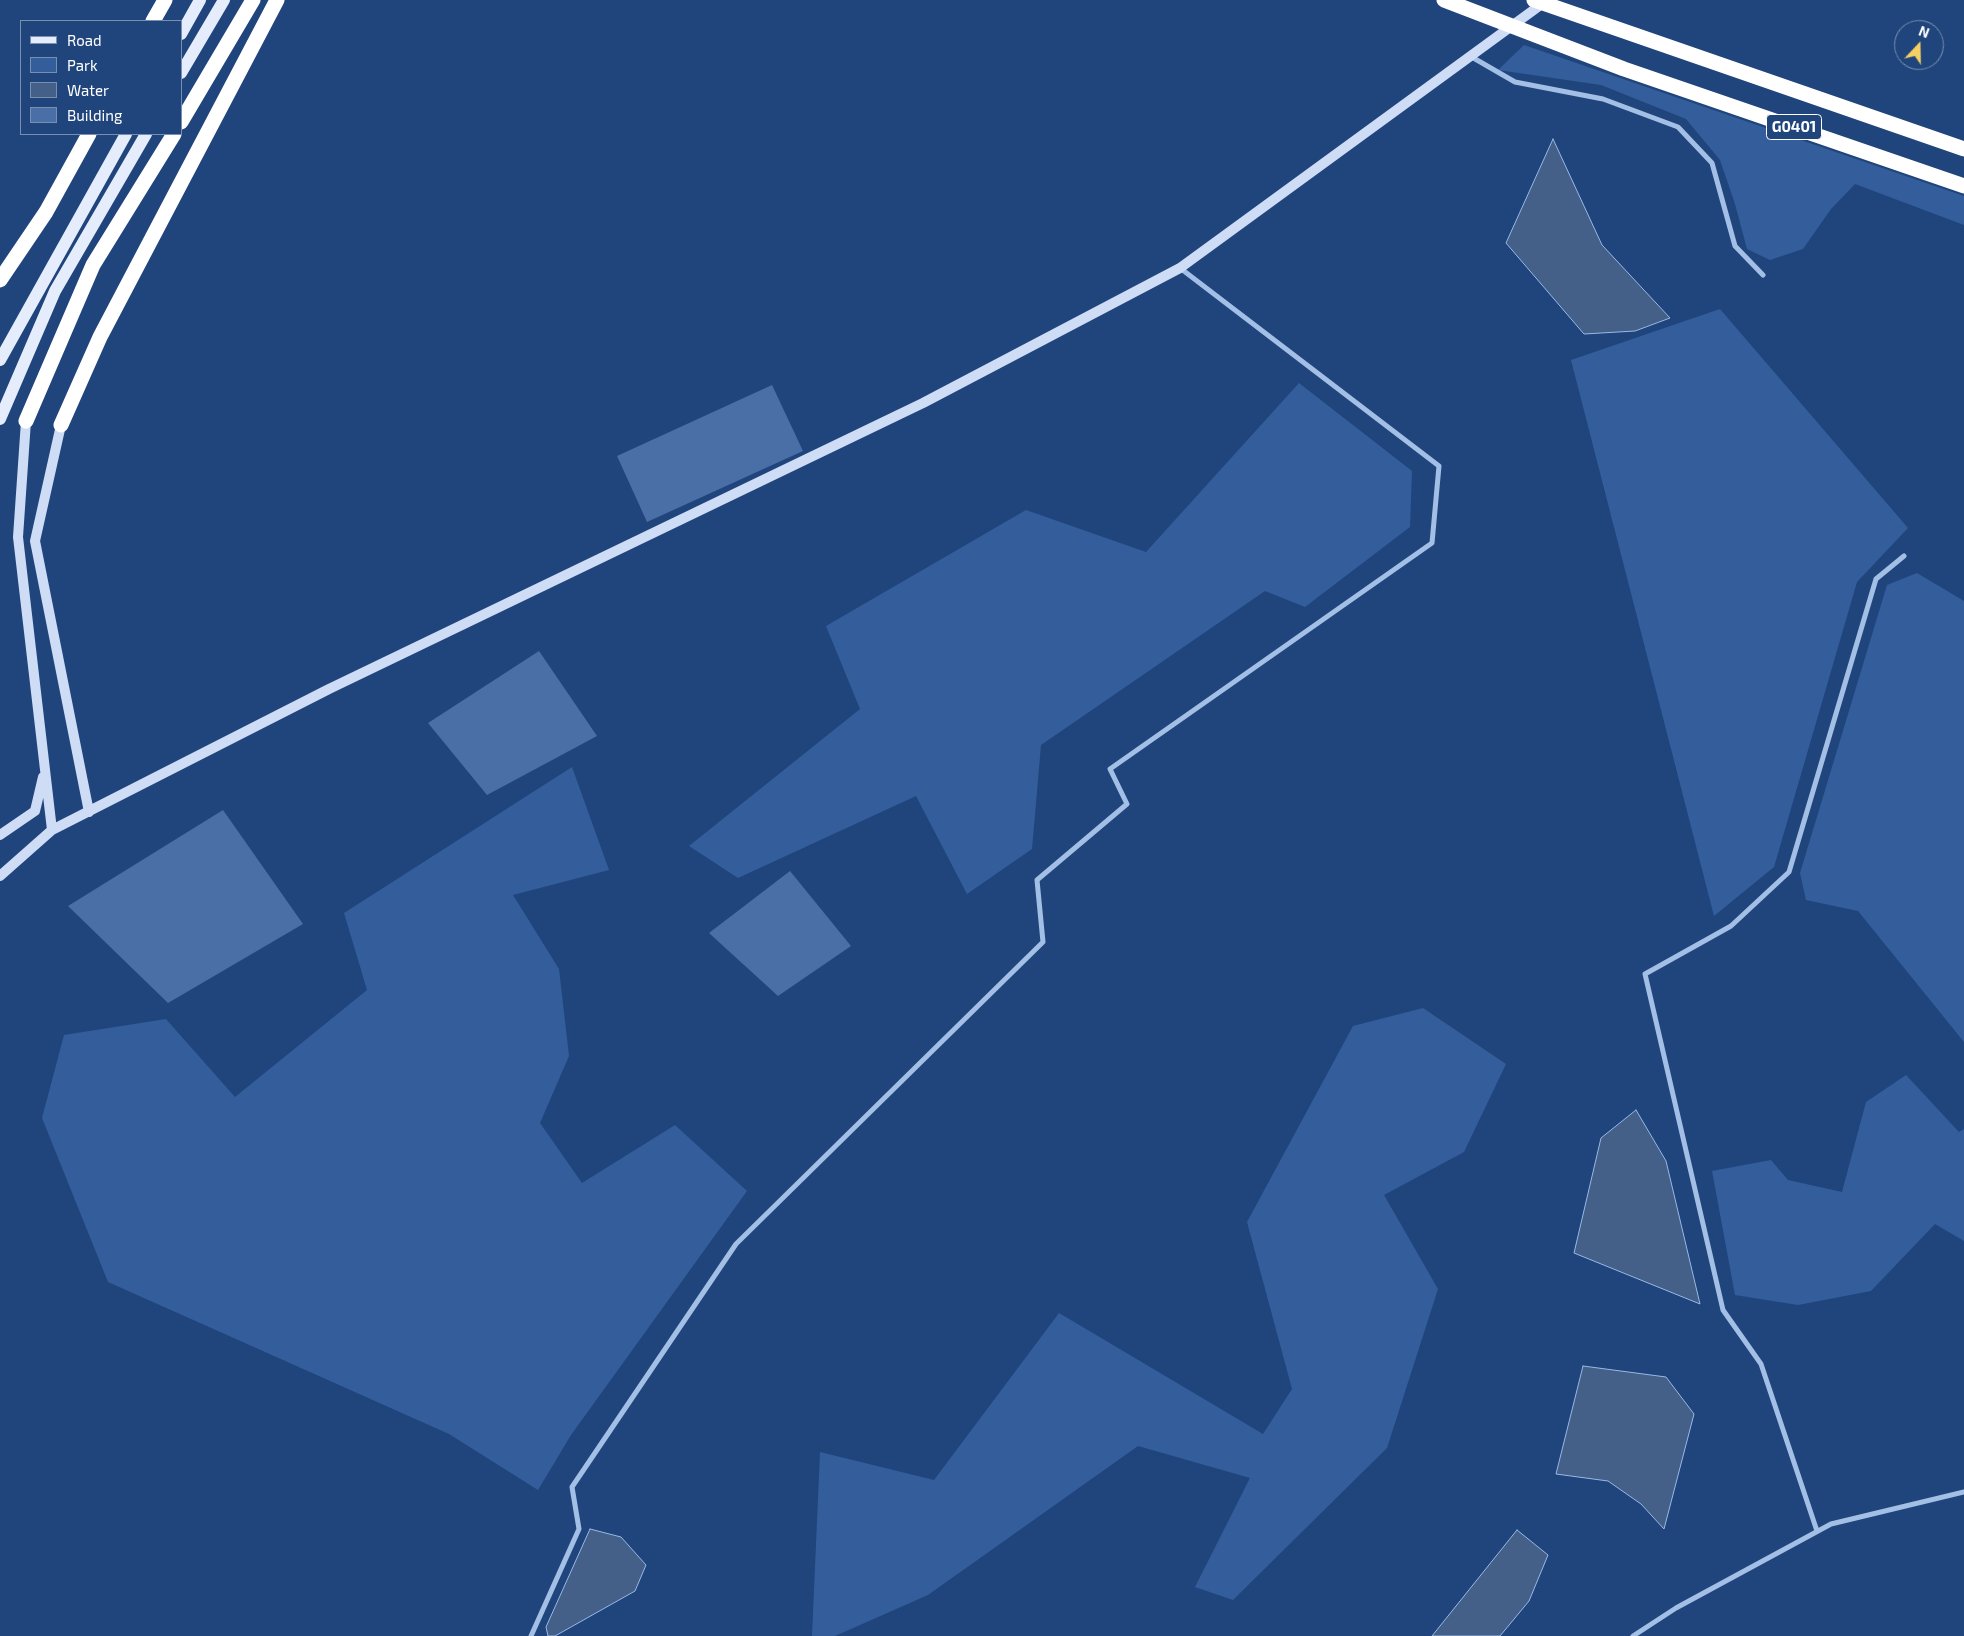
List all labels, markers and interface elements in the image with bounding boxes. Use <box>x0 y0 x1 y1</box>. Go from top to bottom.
legend <box>20 20 182 135</box>
north arrow <box>1894 20 1944 70</box>
text: N <box>1916 22 1932 41</box>
text: Road <box>67 31 102 49</box>
text: Park <box>67 56 98 74</box>
text: Water <box>67 81 109 99</box>
text: Building <box>67 106 122 124</box>
road number: G0401 <box>1766 114 1822 140</box>

